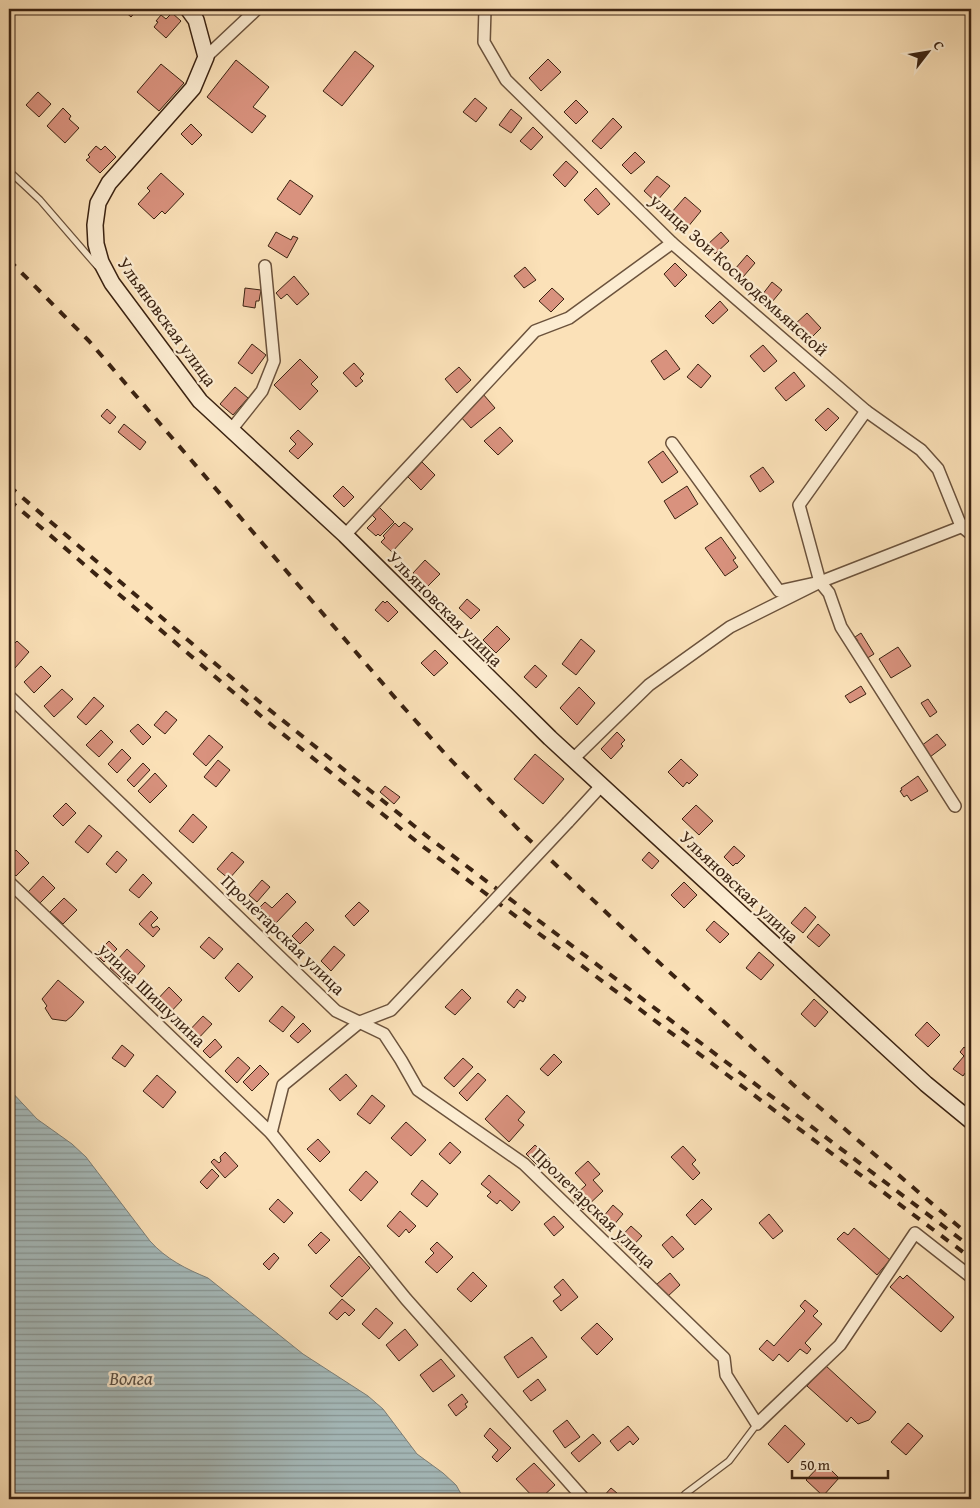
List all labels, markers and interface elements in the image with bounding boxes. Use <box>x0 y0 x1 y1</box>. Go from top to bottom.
north arrow <box>902 28 952 78</box>
text: С <box>929 37 950 54</box>
street label: улица Зои Космодемьянской <box>643 186 835 363</box>
street label: Ульяновская улица <box>111 251 224 392</box>
street label: Ульяновская улица <box>381 544 510 673</box>
street label: Ульяновская улица <box>674 824 805 949</box>
street label: Пролетарская улица <box>215 868 352 1001</box>
street label: улица Шишулина <box>92 935 213 1054</box>
street label: Пролетарская улица <box>526 1141 663 1274</box>
water label: Волга <box>108 1364 153 1392</box>
scale bar <box>792 1448 889 1480</box>
text: 50 m <box>800 1454 831 1475</box>

